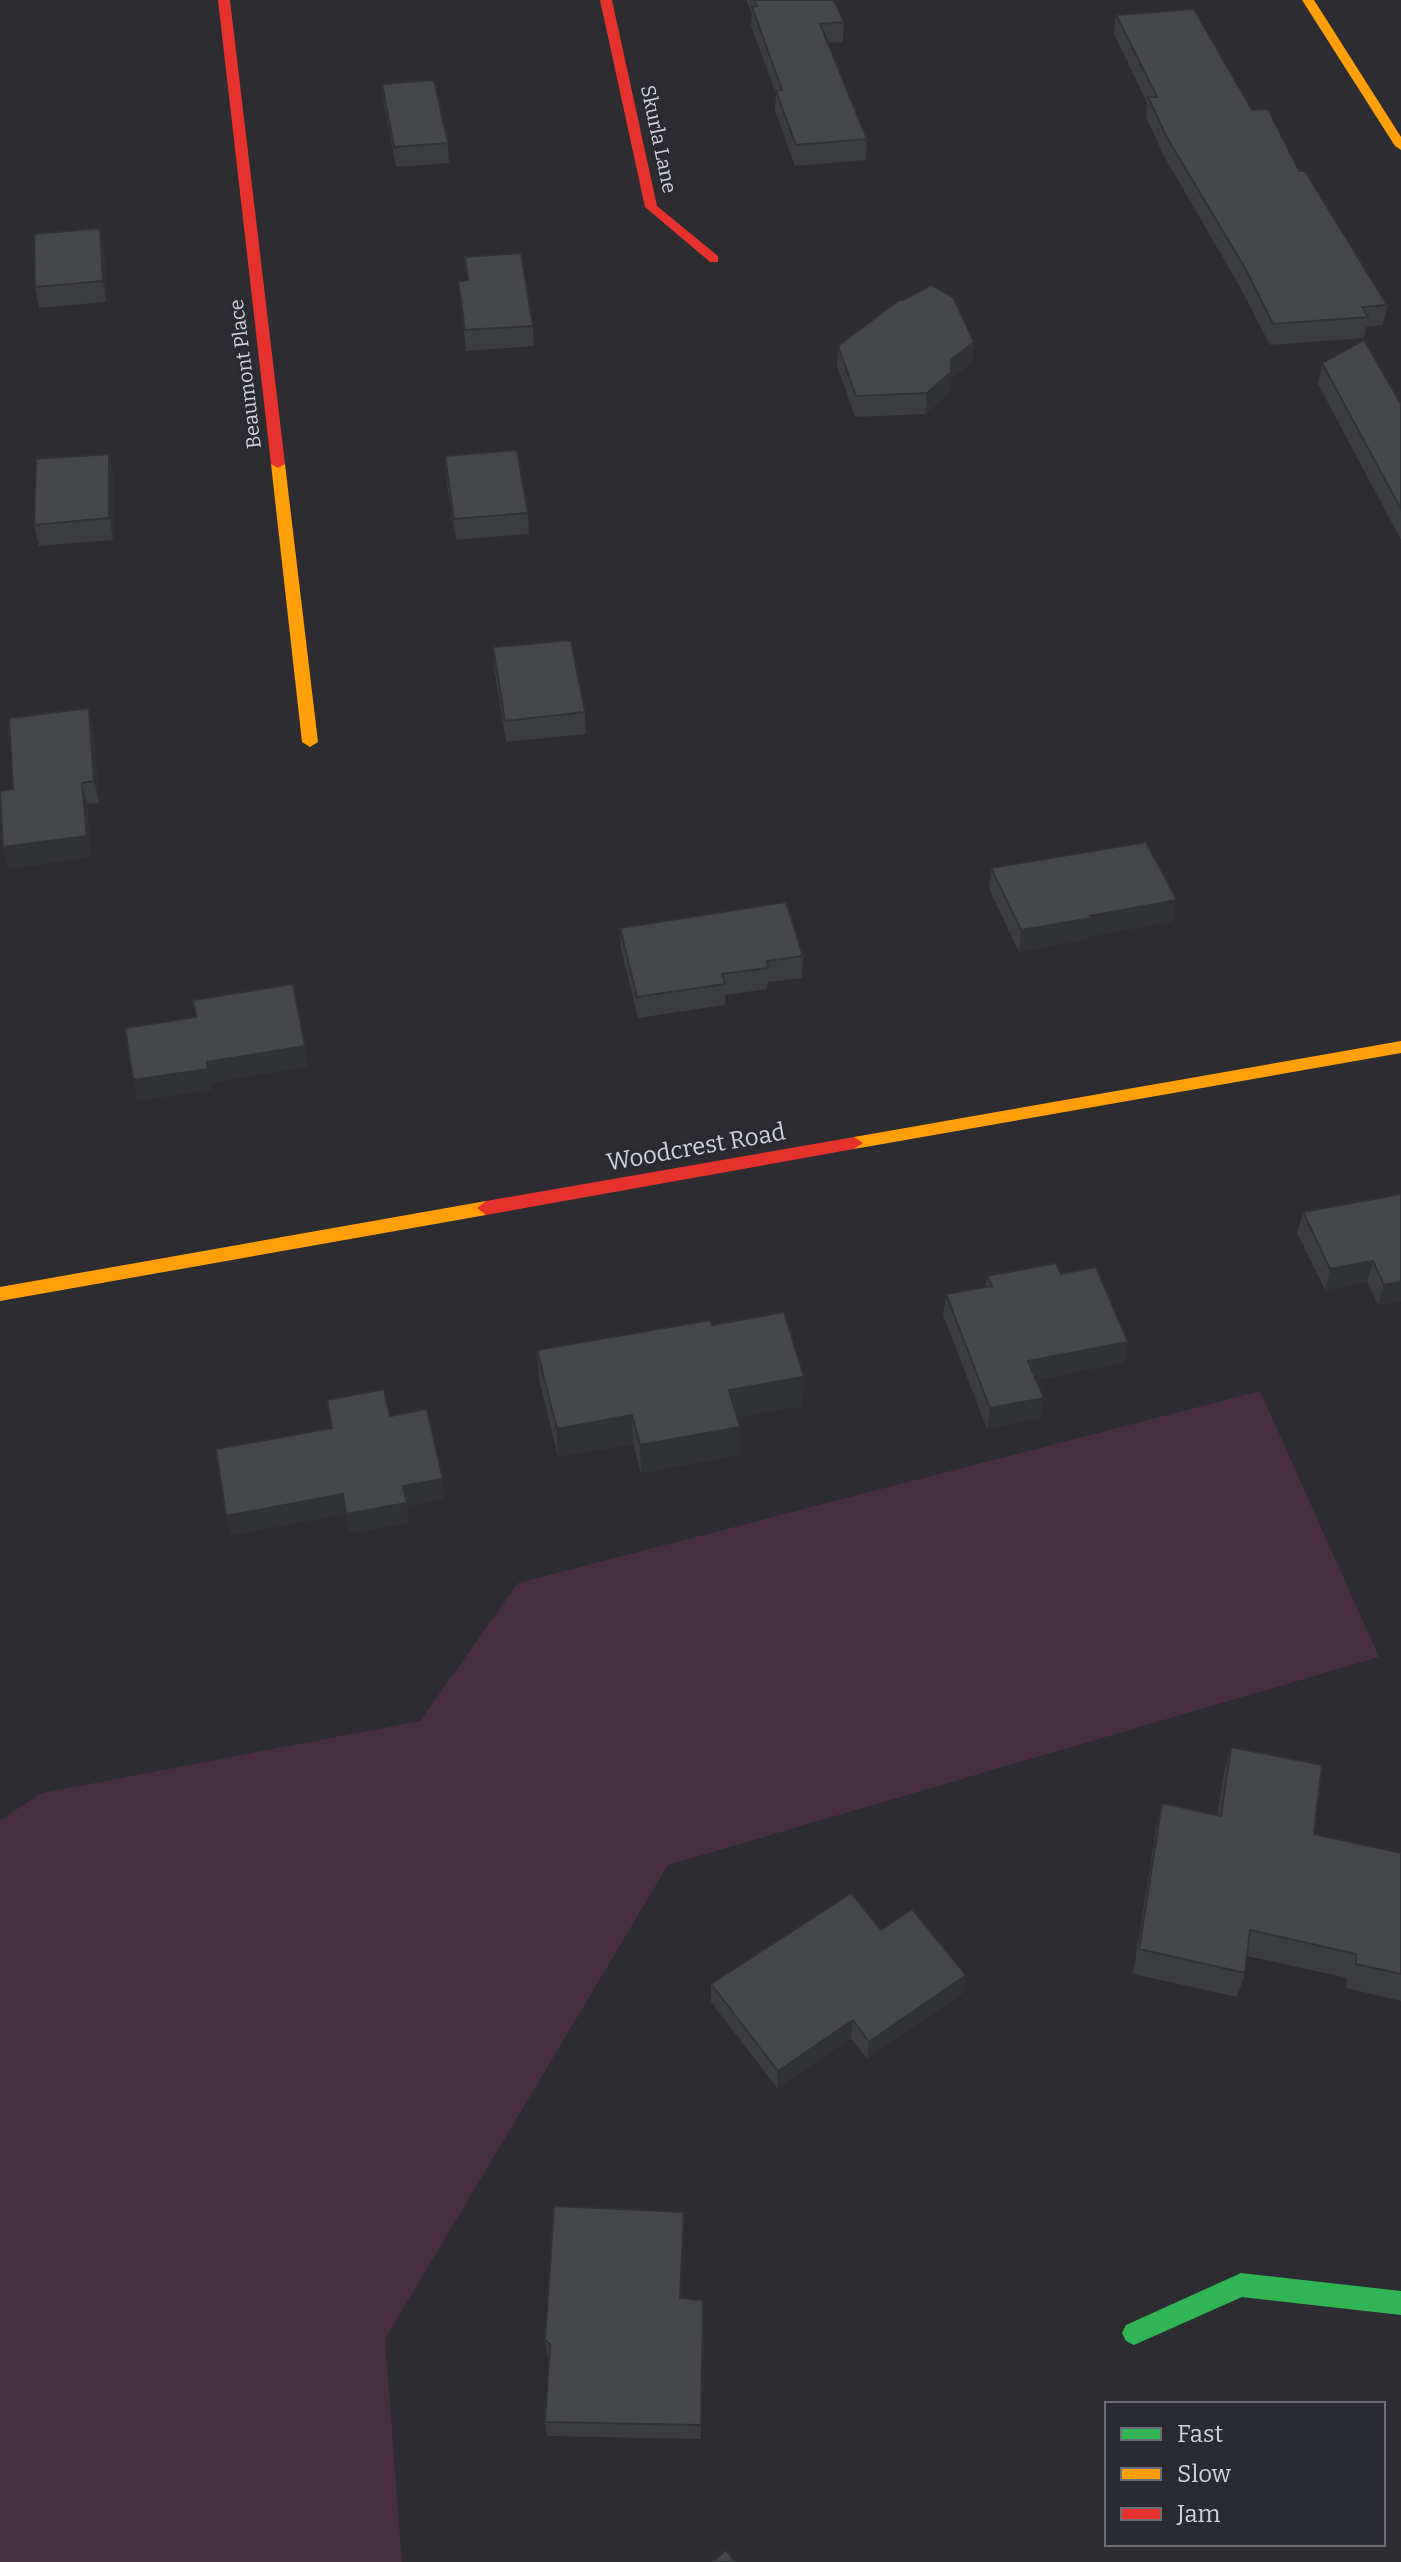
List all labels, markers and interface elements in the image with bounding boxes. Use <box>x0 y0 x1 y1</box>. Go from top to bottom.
street label: Skurla Lane <box>636 83 682 195</box>
street label: Beaumont Place <box>224 298 266 450</box>
street label: Woodcrest Road <box>604 1117 788 1177</box>
legend <box>1105 2402 1385 2546</box>
text: Fast <box>1177 2420 1223 2448</box>
text: Slow <box>1177 2460 1232 2488</box>
text: Jam <box>1176 2500 1221 2528</box>

